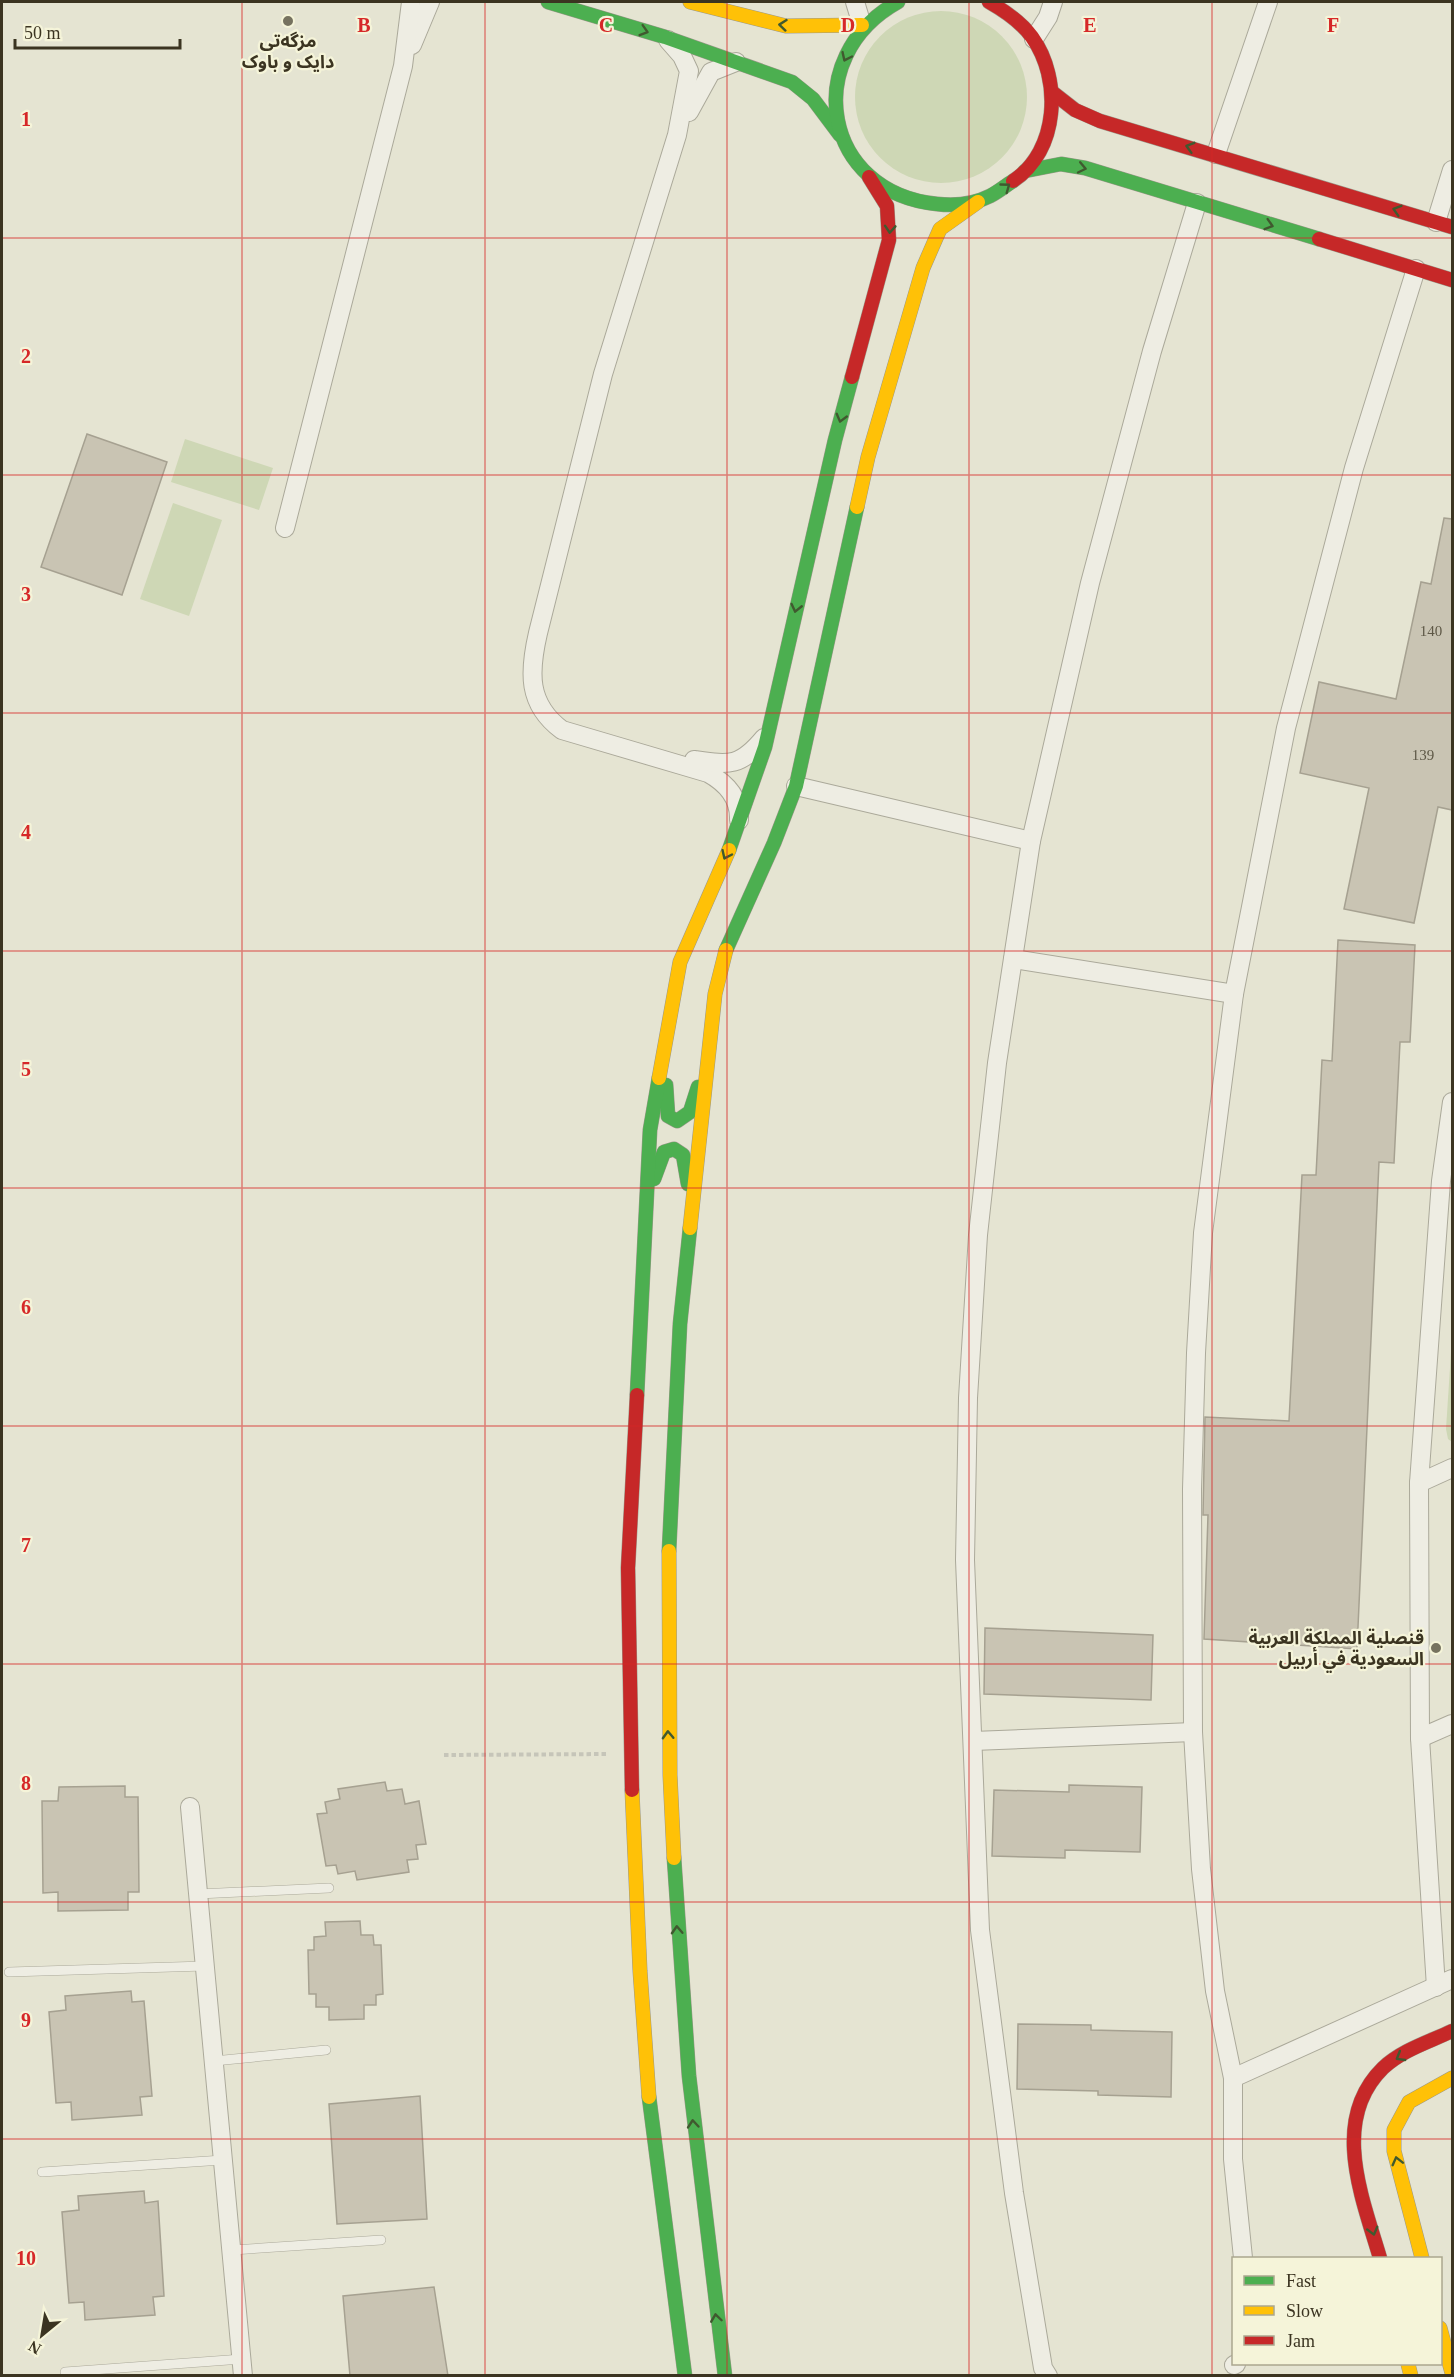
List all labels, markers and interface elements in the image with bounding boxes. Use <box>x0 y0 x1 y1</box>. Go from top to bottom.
scale bar <box>15 12 180 50</box>
marker: مزگەتی دایک و باوک <box>281 14 295 28</box>
text: B <box>357 14 371 36</box>
text: C <box>599 14 613 36</box>
text: D <box>841 14 855 36</box>
text: E <box>1083 14 1097 36</box>
text: F <box>1327 14 1339 36</box>
one-way arrow <box>779 19 788 32</box>
text: 50 m <box>24 23 61 43</box>
one-way arrow <box>638 24 649 36</box>
place label: مزگەتی دایک و باوک <box>242 31 334 72</box>
one-way arrow <box>841 51 853 62</box>
text: 1 <box>21 108 31 130</box>
one-way arrow <box>1185 142 1196 154</box>
one-way arrow <box>1077 161 1087 174</box>
one-way arrow <box>999 183 1010 194</box>
one-way arrow <box>1392 205 1403 217</box>
one-way arrow <box>1263 218 1274 230</box>
one-way arrow <box>884 225 897 234</box>
text: 2 <box>21 345 31 367</box>
one-way arrow <box>836 412 848 423</box>
text: 3 <box>21 583 31 605</box>
one-way arrow <box>790 602 803 612</box>
house number: 140 <box>1420 623 1442 639</box>
house number: 139 <box>1412 747 1434 763</box>
text: 4 <box>21 821 31 843</box>
one-way arrow <box>722 849 734 860</box>
text: 5 <box>21 1058 31 1080</box>
text: 6 <box>21 1296 31 1318</box>
text: 7 <box>21 1534 31 1556</box>
place label: قنصلية المملكة العربية السعودية في أربيل <box>1248 1628 1424 1673</box>
marker: قنصلية المملكة العربية السعودية في أربيل <box>1429 1641 1443 1655</box>
one-way arrow <box>662 1730 674 1739</box>
text: 8 <box>21 1772 31 1794</box>
one-way arrow <box>671 1925 684 1934</box>
text: 9 <box>21 2009 31 2031</box>
one-way arrow <box>1396 2050 1406 2061</box>
one-way arrow <box>687 2120 700 2129</box>
one-way arrow <box>1391 2156 1404 2166</box>
one-way arrow <box>1365 2226 1378 2236</box>
text: 10 <box>16 2247 36 2269</box>
legend <box>1232 2257 1442 2365</box>
text: Fast <box>1286 2271 1316 2291</box>
text: Slow <box>1286 2301 1323 2321</box>
north arrow <box>12 2305 72 2365</box>
one-way arrow <box>711 2313 723 2322</box>
text: Jam <box>1286 2331 1315 2351</box>
text: N <box>25 2337 44 2358</box>

